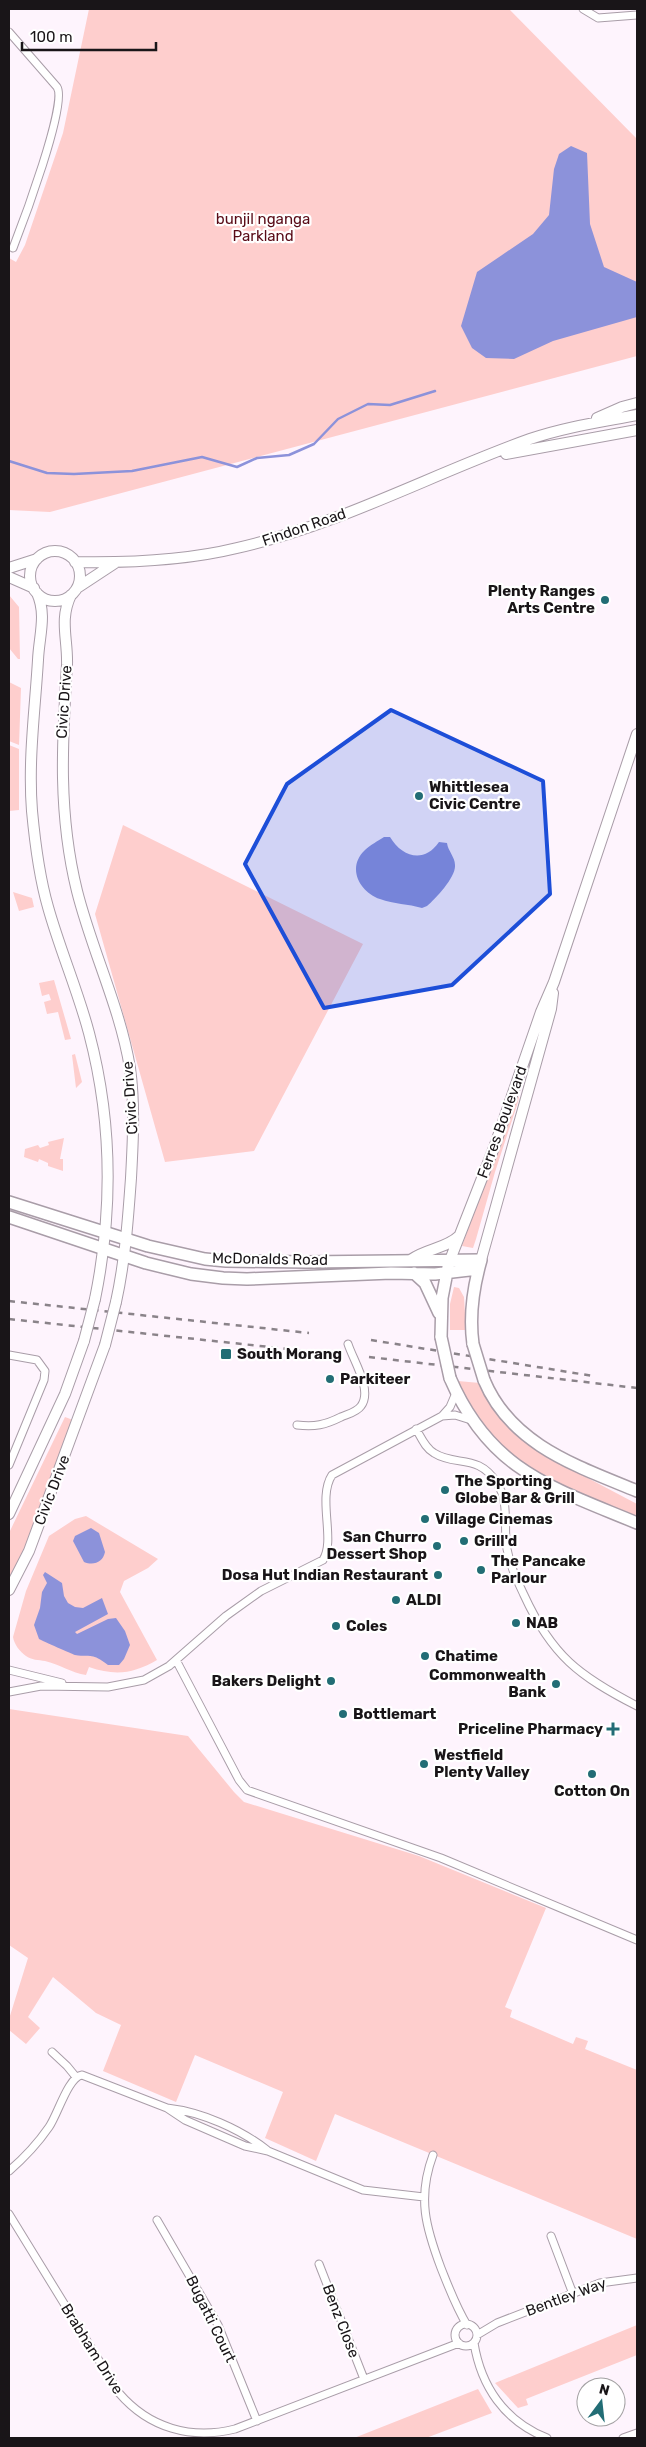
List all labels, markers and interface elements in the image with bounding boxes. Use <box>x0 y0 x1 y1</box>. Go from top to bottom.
scale bar <box>22 20 156 52</box>
text: 100 m <box>30 28 72 46</box>
park label: bunjil nganga Parkland <box>216 210 310 245</box>
street label: Findon Road <box>260 504 348 550</box>
place label: Plenty Ranges Arts Centre <box>488 582 595 617</box>
marker: Plenty Ranges Arts Centre <box>599 594 611 606</box>
street label: Civic Drive <box>52 665 76 739</box>
place label: Whittlesea Civic Centre <box>429 778 521 813</box>
marker: Whittlesea Civic Centre <box>413 790 425 802</box>
street label: Civic Drive <box>118 1061 142 1135</box>
street label: Ferres Boulevard <box>473 1063 531 1181</box>
street label: McDonalds Road <box>212 1249 328 1269</box>
place label: South Morang <box>237 1345 342 1363</box>
marker: South Morang <box>219 1347 233 1361</box>
place label: Parkiteer <box>340 1370 411 1388</box>
marker: Parkiteer <box>324 1373 336 1385</box>
street label: Civic Drive <box>30 1452 74 1528</box>
place label: The Sporting Globe Bar & Grill <box>455 1472 575 1507</box>
marker: The Sporting Globe Bar & Grill <box>439 1484 451 1496</box>
place label: Village Cinemas <box>435 1510 553 1528</box>
marker: Village Cinemas <box>419 1513 431 1525</box>
place label: San Churro Dessert Shop <box>327 1528 427 1563</box>
place label: Grill'd <box>474 1532 517 1550</box>
marker: Grill'd <box>458 1535 470 1547</box>
marker: San Churro Dessert Shop <box>431 1540 443 1552</box>
place label: The Pancake Parlour <box>491 1552 586 1587</box>
marker: The Pancake Parlour <box>475 1564 487 1576</box>
place label: Dosa Hut Indian Restaurant <box>222 1566 428 1584</box>
marker: Dosa Hut Indian Restaurant <box>432 1569 444 1581</box>
place label: ALDI <box>406 1591 441 1609</box>
marker: ALDI <box>390 1594 402 1606</box>
place label: NAB <box>526 1614 558 1632</box>
place label: Coles <box>346 1617 387 1635</box>
marker: NAB <box>510 1617 522 1629</box>
marker: Coles <box>330 1620 342 1632</box>
place label: Chatime <box>435 1647 498 1665</box>
marker: Chatime <box>419 1650 431 1662</box>
place label: Commonwealth Bank <box>429 1666 546 1701</box>
place label: Bakers Delight <box>212 1672 321 1690</box>
marker: Bakers Delight <box>325 1675 337 1687</box>
marker: Commonwealth Bank <box>550 1678 562 1690</box>
place label: Bottlemart <box>353 1705 436 1723</box>
marker: Bottlemart <box>337 1708 349 1720</box>
place label: Priceline Pharmacy <box>458 1720 603 1738</box>
marker: Priceline Pharmacy <box>607 1723 619 1735</box>
place label: Westfield Plenty Valley <box>434 1746 530 1781</box>
marker: Westfield Plenty Valley <box>418 1758 430 1770</box>
marker: Cotton On <box>586 1768 598 1780</box>
place label: Cotton On <box>554 1782 630 1800</box>
street label: Bugatti Court <box>182 2273 240 2366</box>
street label: Bentley Way <box>523 2274 609 2320</box>
street label: Benz Close <box>319 2282 363 2360</box>
street label: Brabham Drive <box>57 2300 127 2398</box>
north arrow <box>576 2377 626 2427</box>
text: N <box>597 2380 611 2399</box>

